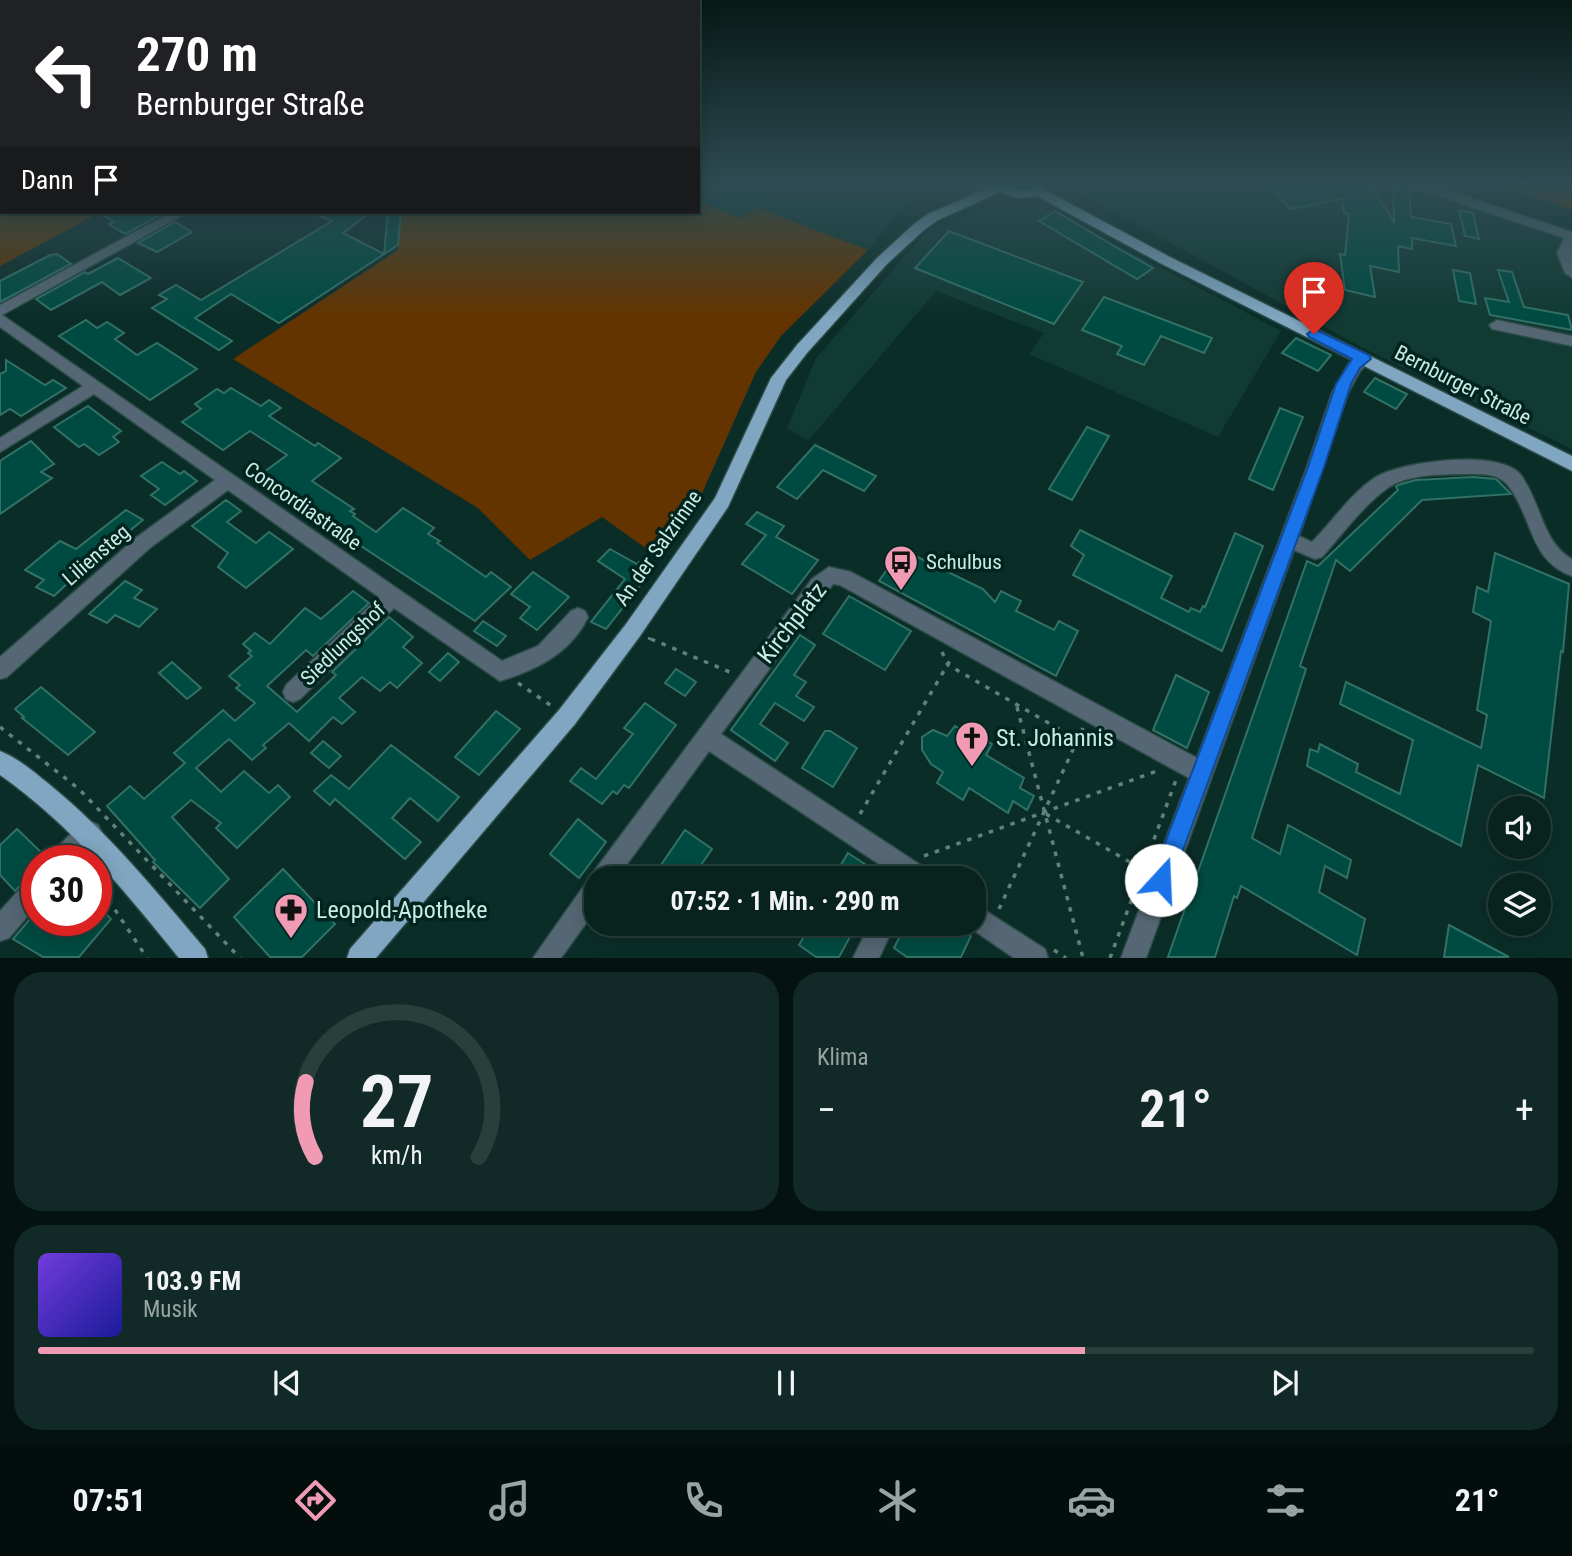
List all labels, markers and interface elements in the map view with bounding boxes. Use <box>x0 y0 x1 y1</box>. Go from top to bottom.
text: 270 m <box>136 26 258 83</box>
icon: left <box>21 28 112 119</box>
text: Bernburger Straße <box>136 85 365 123</box>
icon: arrive <box>87 161 125 199</box>
text: Dann <box>21 165 73 195</box>
pin <box>1284 262 1344 334</box>
icon: arrive <box>1295 273 1333 311</box>
street label: Bernburger Straße <box>1391 340 1535 430</box>
street label: Concordiastraße <box>240 457 366 555</box>
street label: An der Salzrinne <box>609 486 707 610</box>
street label: Liliensteg <box>58 520 134 590</box>
bus stop icon: Schulbus <box>882 543 920 592</box>
place label: Schulbus <box>926 550 1002 574</box>
street label: Kirchplatz <box>752 577 832 669</box>
street label: Siedlungshof <box>296 597 391 690</box>
church icon: St. Johannis <box>953 719 991 768</box>
place label: St. Johannis <box>996 724 1114 752</box>
map controls <box>1488 796 1551 936</box>
button: sound <box>1488 796 1551 859</box>
position arrow <box>1124 843 1198 917</box>
speed limit sign: 30 <box>21 845 112 936</box>
button: layers <box>1488 873 1551 936</box>
text: 07:52 · 1 Min. · 290 m <box>671 886 899 916</box>
pharmacy icon: Leopold-Apotheke <box>272 891 310 940</box>
place label: Leopold-Apotheke <box>316 896 487 924</box>
text: Klima <box>817 1044 868 1071</box>
text: 27 <box>360 1060 433 1146</box>
text: 21° <box>1139 1079 1212 1140</box>
text: − <box>817 1088 836 1132</box>
text: + <box>1515 1088 1534 1132</box>
text: km/h <box>371 1141 422 1170</box>
text: 103.9 FM <box>143 1266 241 1296</box>
text: Musik <box>143 1296 198 1323</box>
icon: previous <box>268 1364 306 1402</box>
icon: pause <box>767 1364 805 1402</box>
icon: next <box>1266 1364 1304 1402</box>
icon: directions <box>291 1476 340 1525</box>
icon: music <box>485 1476 534 1525</box>
icon: phone <box>679 1476 728 1525</box>
icon: climate <box>873 1476 922 1525</box>
icon: car <box>1067 1476 1116 1525</box>
icon: filters <box>1261 1476 1310 1525</box>
text: 07:51 <box>72 1481 146 1519</box>
text: 21° <box>1455 1481 1499 1519</box>

